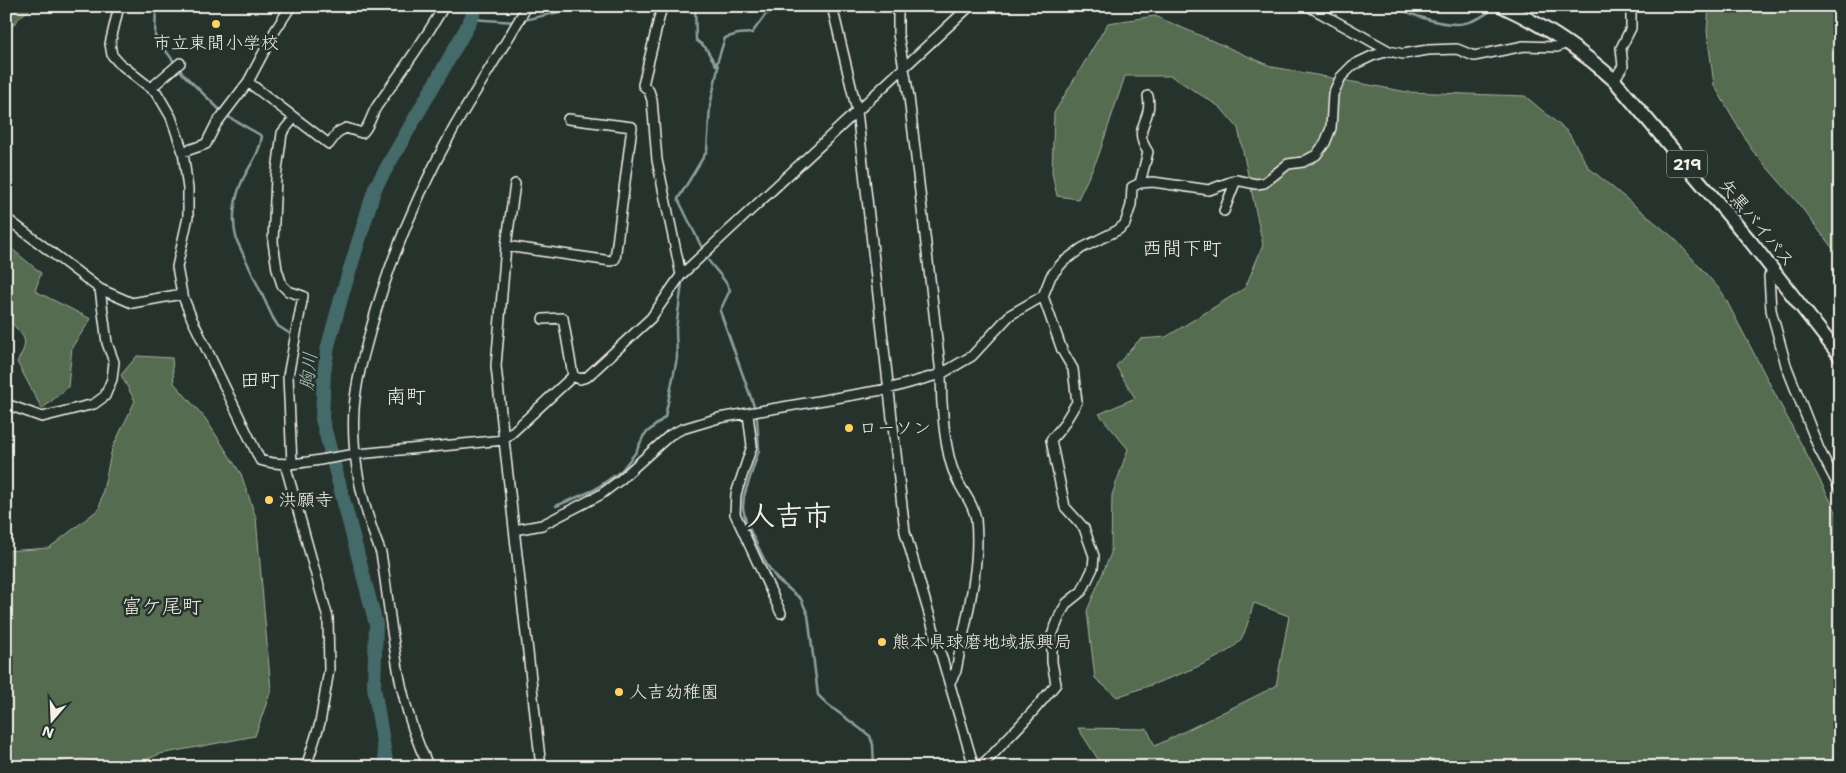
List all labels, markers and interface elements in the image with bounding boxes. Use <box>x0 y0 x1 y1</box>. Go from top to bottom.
marker: 市立東間小学校 <box>210 18 222 30</box>
place label: 市立東間小学校 <box>153 31 279 55</box>
road number: 219 <box>1667 150 1707 178</box>
street label: 矢黒バイパス <box>1714 174 1800 272</box>
district label: 西間下町 <box>1142 235 1222 261</box>
water label: 胸川 <box>293 351 323 391</box>
district label: 田町 <box>240 367 280 393</box>
district label: 南町 <box>386 383 426 409</box>
place label: ローソン <box>859 416 931 440</box>
marker: ローソン <box>843 422 855 434</box>
place label: 洪願寺 <box>279 488 333 512</box>
marker: 洪願寺 <box>263 494 275 506</box>
district label: 人吉市 <box>747 496 831 534</box>
district label: 富ケ尾町 <box>122 593 202 619</box>
place label: 熊本県球磨地域振興局 <box>892 630 1072 654</box>
marker: 熊本県球磨地域振興局 <box>876 636 888 648</box>
place label: 人吉幼稚園 <box>629 680 719 704</box>
marker: 人吉幼稚園 <box>613 686 625 698</box>
north arrow <box>28 696 78 746</box>
text: N <box>40 722 56 743</box>

